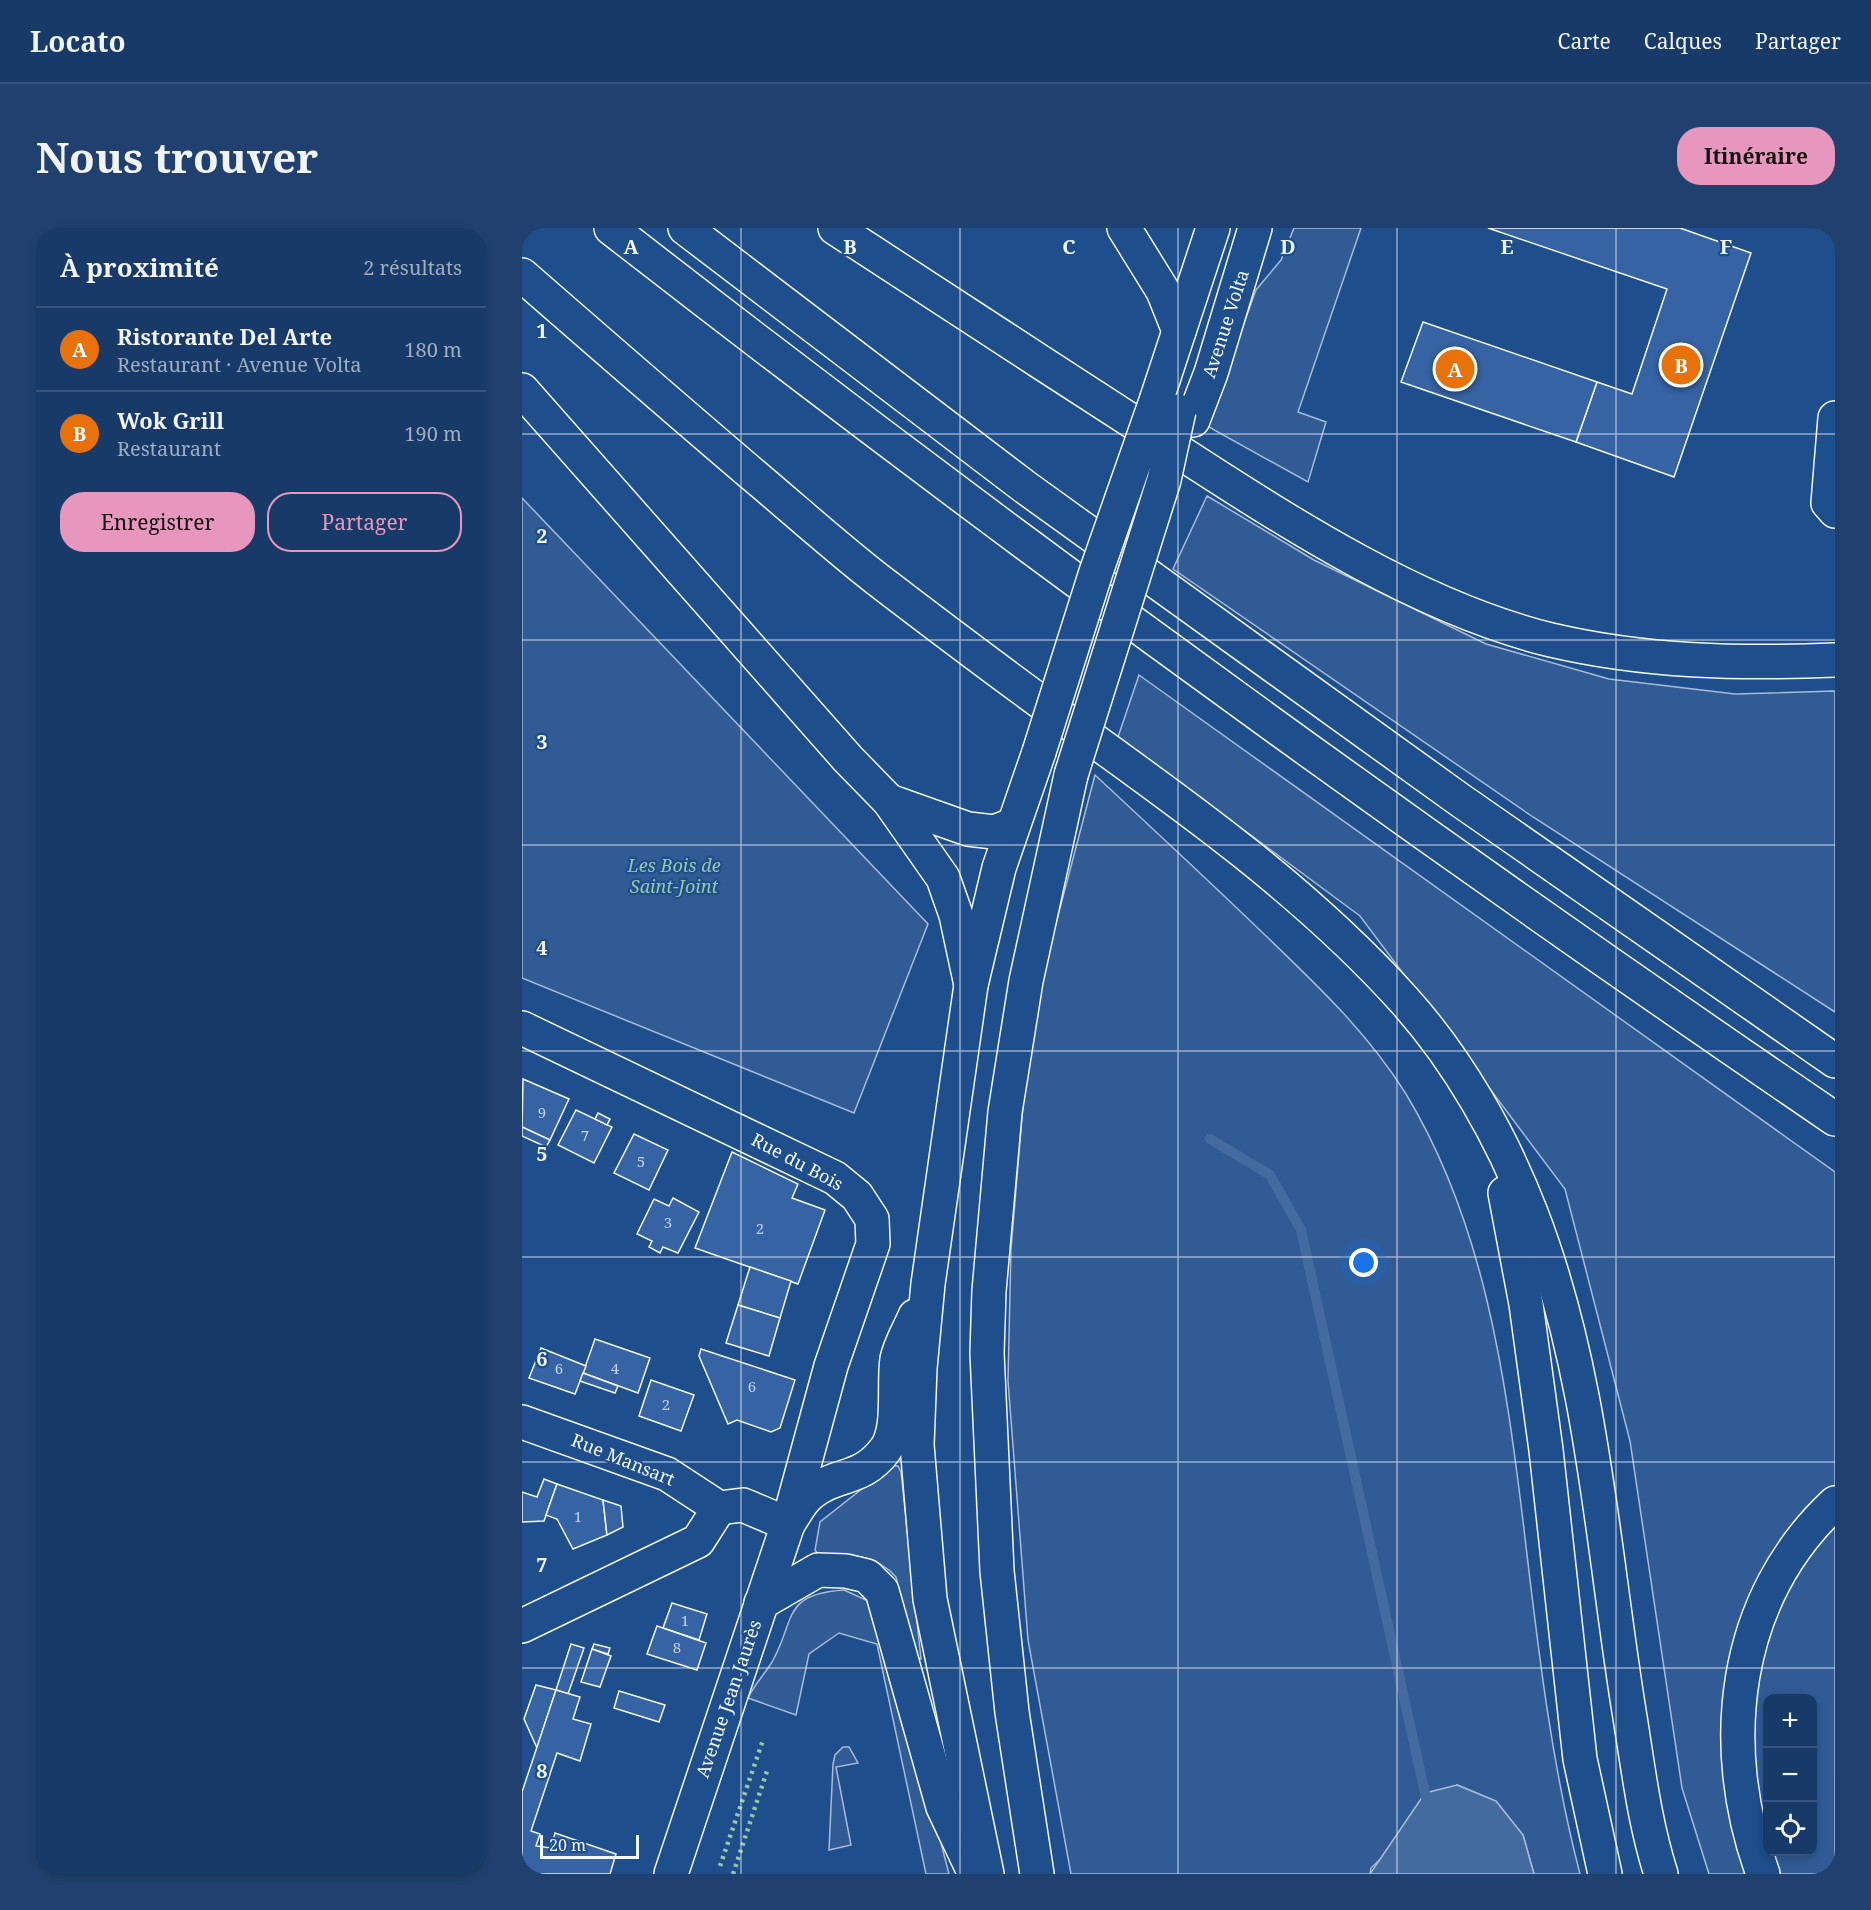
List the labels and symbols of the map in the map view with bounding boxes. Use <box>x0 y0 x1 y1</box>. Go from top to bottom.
text: A <box>623 233 639 260</box>
text: B <box>843 233 857 260</box>
text: C <box>1062 233 1076 260</box>
text: D <box>1280 233 1296 260</box>
text: E <box>1500 233 1514 260</box>
text: F <box>1720 233 1732 260</box>
street label: Avenue Volta <box>1196 266 1254 381</box>
text: 1 <box>536 317 548 344</box>
pin: B <box>1662 342 1700 388</box>
pin: A <box>1436 346 1474 392</box>
text: 2 <box>536 522 548 549</box>
text: 3 <box>536 728 548 755</box>
park label: Les Bois de Saint-Joint <box>626 853 721 898</box>
text: 4 <box>536 934 548 961</box>
house number: 9 <box>538 1102 546 1122</box>
house number: 7 <box>581 1125 589 1145</box>
street label: Rue du Bois <box>747 1127 848 1195</box>
text: 5 <box>536 1140 548 1167</box>
house number: 5 <box>637 1151 645 1171</box>
house number: 3 <box>664 1212 672 1232</box>
house number: 2 <box>756 1218 764 1238</box>
your location <box>1349 1248 1378 1277</box>
text: 6 <box>536 1345 548 1372</box>
house number: 6 <box>555 1358 563 1378</box>
house number: 4 <box>611 1358 620 1378</box>
house number: 6 <box>748 1376 756 1396</box>
house number: 2 <box>662 1394 670 1414</box>
street label: Rue Mansart <box>568 1427 679 1491</box>
house number: 1 <box>574 1506 582 1526</box>
text: 7 <box>536 1551 548 1578</box>
house number: 1 <box>681 1610 689 1630</box>
street label: Avenue Jean Jaurès <box>690 1616 766 1781</box>
house number: 8 <box>673 1637 681 1657</box>
text: 8 <box>536 1757 548 1784</box>
scale bar <box>540 1832 639 1860</box>

